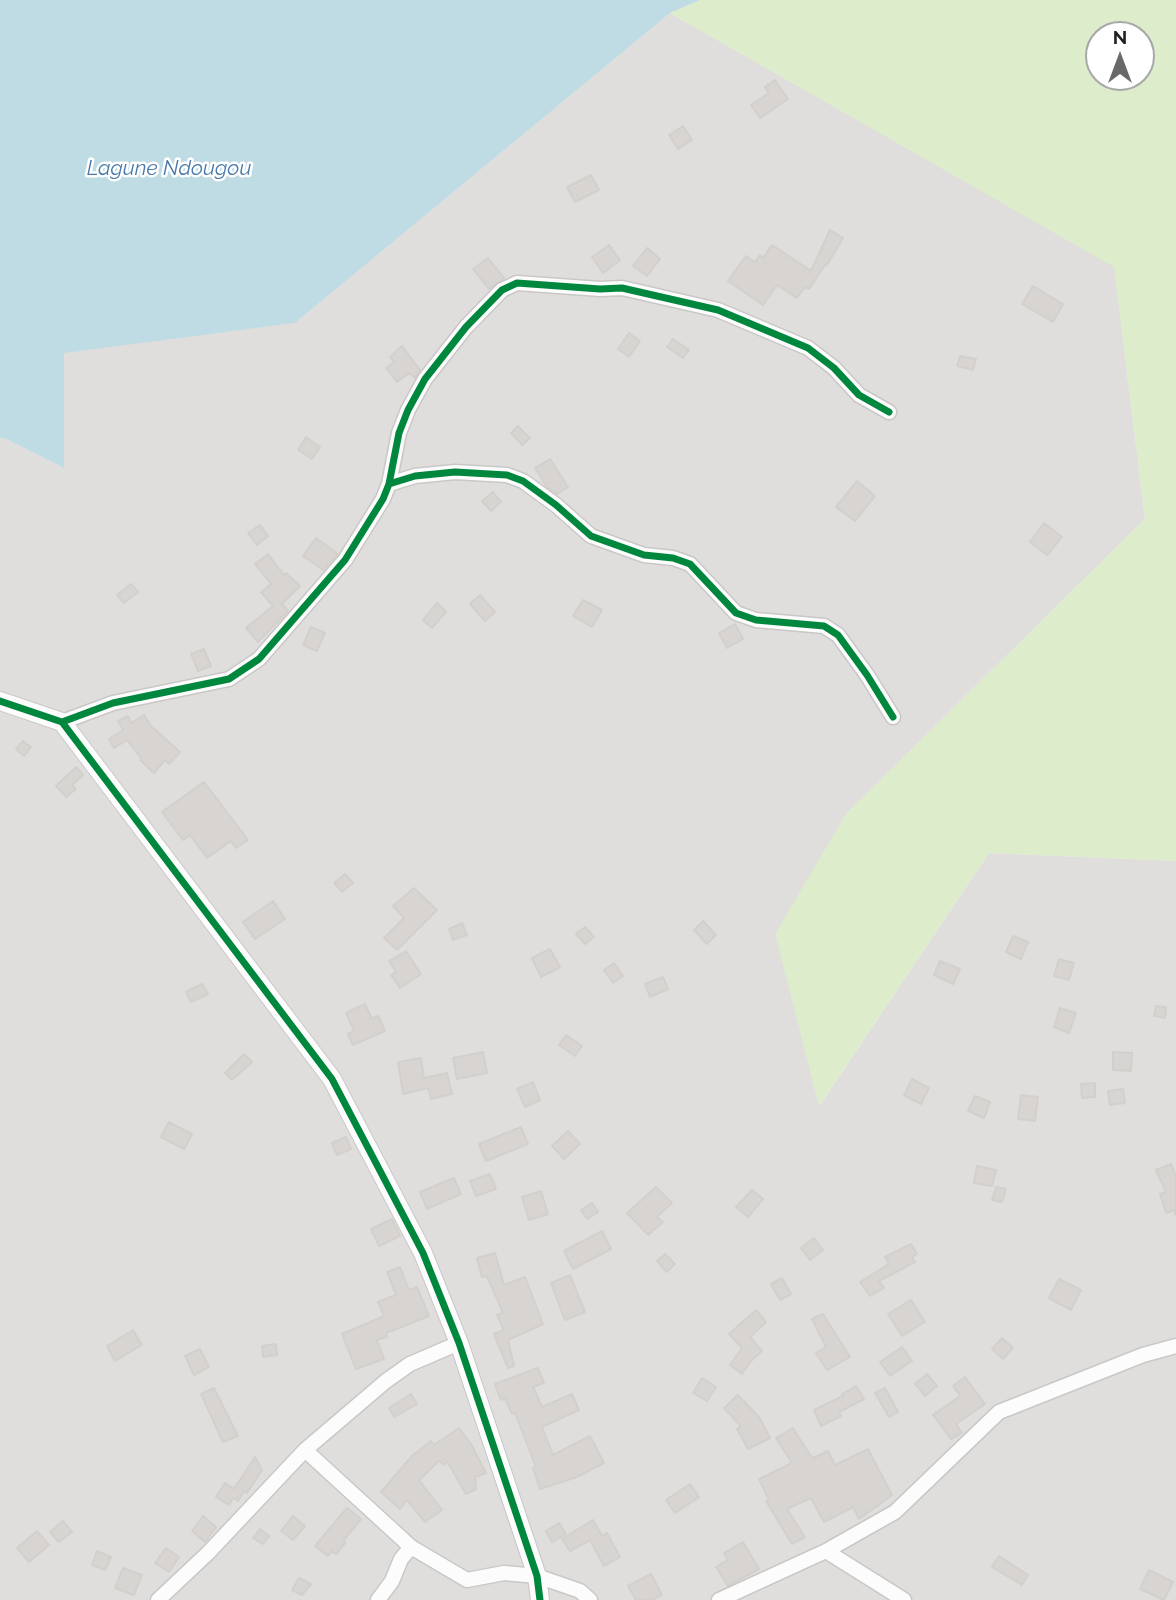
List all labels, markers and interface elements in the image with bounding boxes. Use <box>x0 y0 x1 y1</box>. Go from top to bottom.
north arrow <box>1085 21 1155 91</box>
text: N <box>1113 26 1127 48</box>
water label: Lagune Ndougou <box>87 156 251 182</box>

